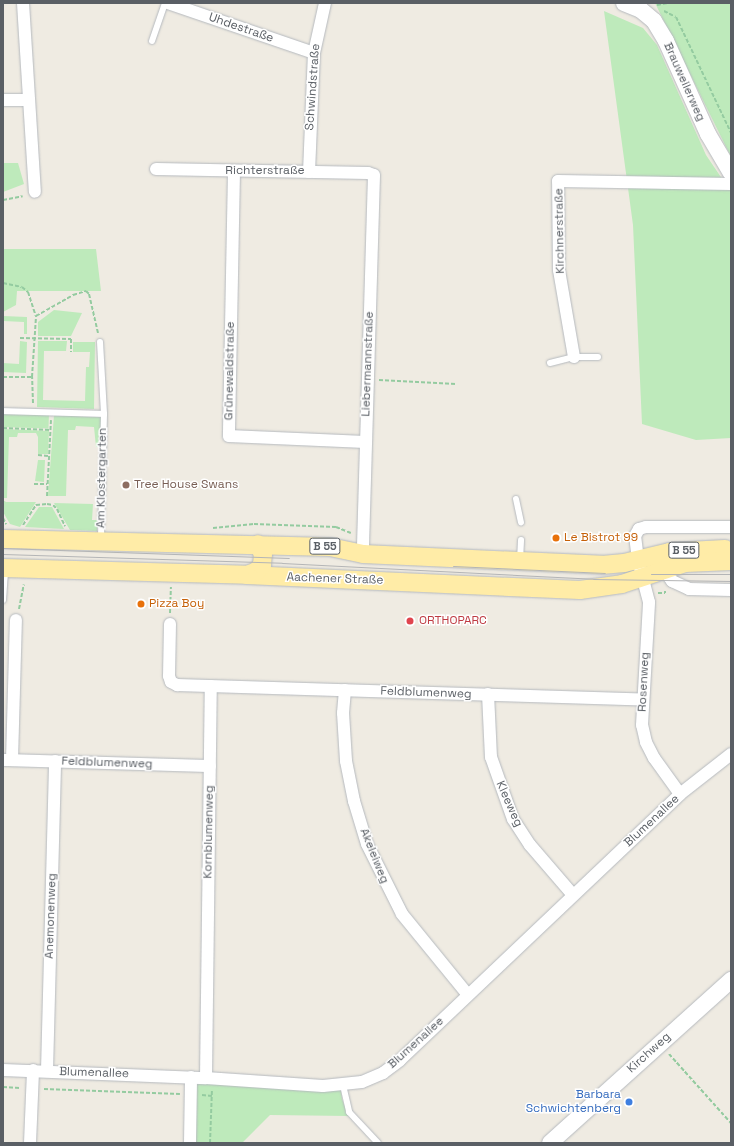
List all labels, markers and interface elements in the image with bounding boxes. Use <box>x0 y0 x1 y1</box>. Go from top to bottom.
street label: Uhdestraße <box>207 10 275 46</box>
street label: Brauweilerweg <box>660 40 708 124</box>
street label: Schwindstraße <box>303 43 323 131</box>
street label: Richterstraße <box>225 164 305 178</box>
street label: Kirchnerstraße <box>552 188 568 274</box>
street label: Liebermannstraße <box>359 311 377 417</box>
street label: Grünewaldstraße <box>222 321 238 421</box>
street label: Am Klostergarten <box>94 428 110 528</box>
place label: Tree House Swans <box>134 478 238 492</box>
marker: Tree House Swans <box>121 480 131 490</box>
place label: Le Bistrot 99 <box>564 531 638 545</box>
marker: Le Bistrot 99 <box>551 533 561 543</box>
road number: B 55 <box>309 537 341 555</box>
road number: B 55 <box>668 541 700 559</box>
street label: Aachener Straße <box>286 570 384 588</box>
place label: Pizza Boy <box>149 597 204 611</box>
marker: Pizza Boy <box>136 599 146 609</box>
place label: ORTHOPARC <box>419 614 487 628</box>
marker: ORTHOPARC <box>404 615 416 627</box>
street label: Rosenweg <box>635 652 653 712</box>
street label: Feldblumenweg <box>380 684 472 702</box>
street label: Feldblumenweg <box>61 754 153 772</box>
street label: Kleeweg <box>493 779 525 829</box>
street label: Kornblumenweg <box>201 785 217 879</box>
street label: Blumenallee <box>621 792 683 850</box>
street label: Akeleiweg <box>356 826 392 886</box>
street label: Anemonenweg <box>42 873 60 959</box>
street label: Blumenallee <box>385 1014 447 1072</box>
street label: Kirchweg <box>624 1030 674 1076</box>
street label: Blumenallee <box>59 1065 129 1081</box>
place label: Barbara Schwichtenberg <box>526 1088 621 1116</box>
marker: Barbara Schwichtenberg <box>624 1097 634 1107</box>

